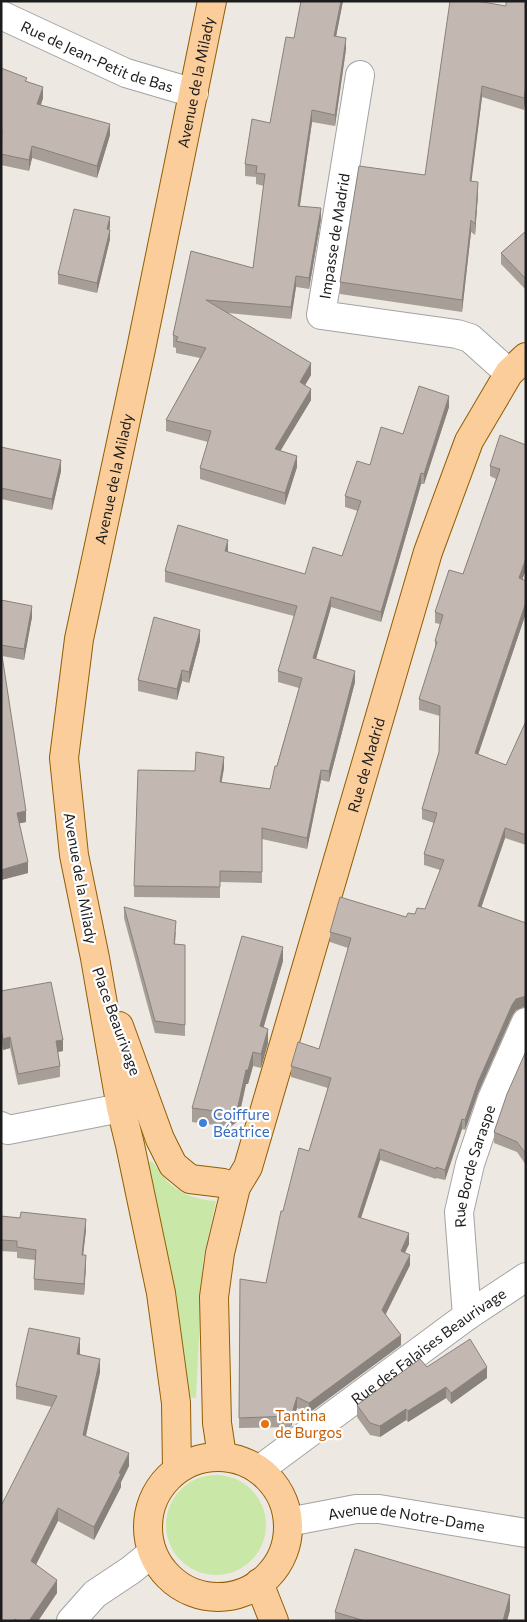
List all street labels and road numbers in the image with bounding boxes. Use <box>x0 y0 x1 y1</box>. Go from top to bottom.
street label: Avenue de la Milady <box>173 15 218 149</box>
street label: Rue de Jean-Petit de Bas <box>18 17 176 96</box>
street label: Impasse de Madrid <box>315 172 353 300</box>
street label: Avenue de la Milady <box>91 411 136 546</box>
street label: Rue de Madrid <box>343 715 388 814</box>
street label: Avenue de la Milady <box>61 811 101 945</box>
street label: Place Beaurivage <box>89 964 145 1078</box>
street label: Rue Borde Saraspe <box>450 1102 498 1228</box>
street label: Rue des Falaises Beaurivage <box>347 1284 509 1408</box>
street label: Avenue de Notre-Dame <box>326 1500 486 1535</box>

